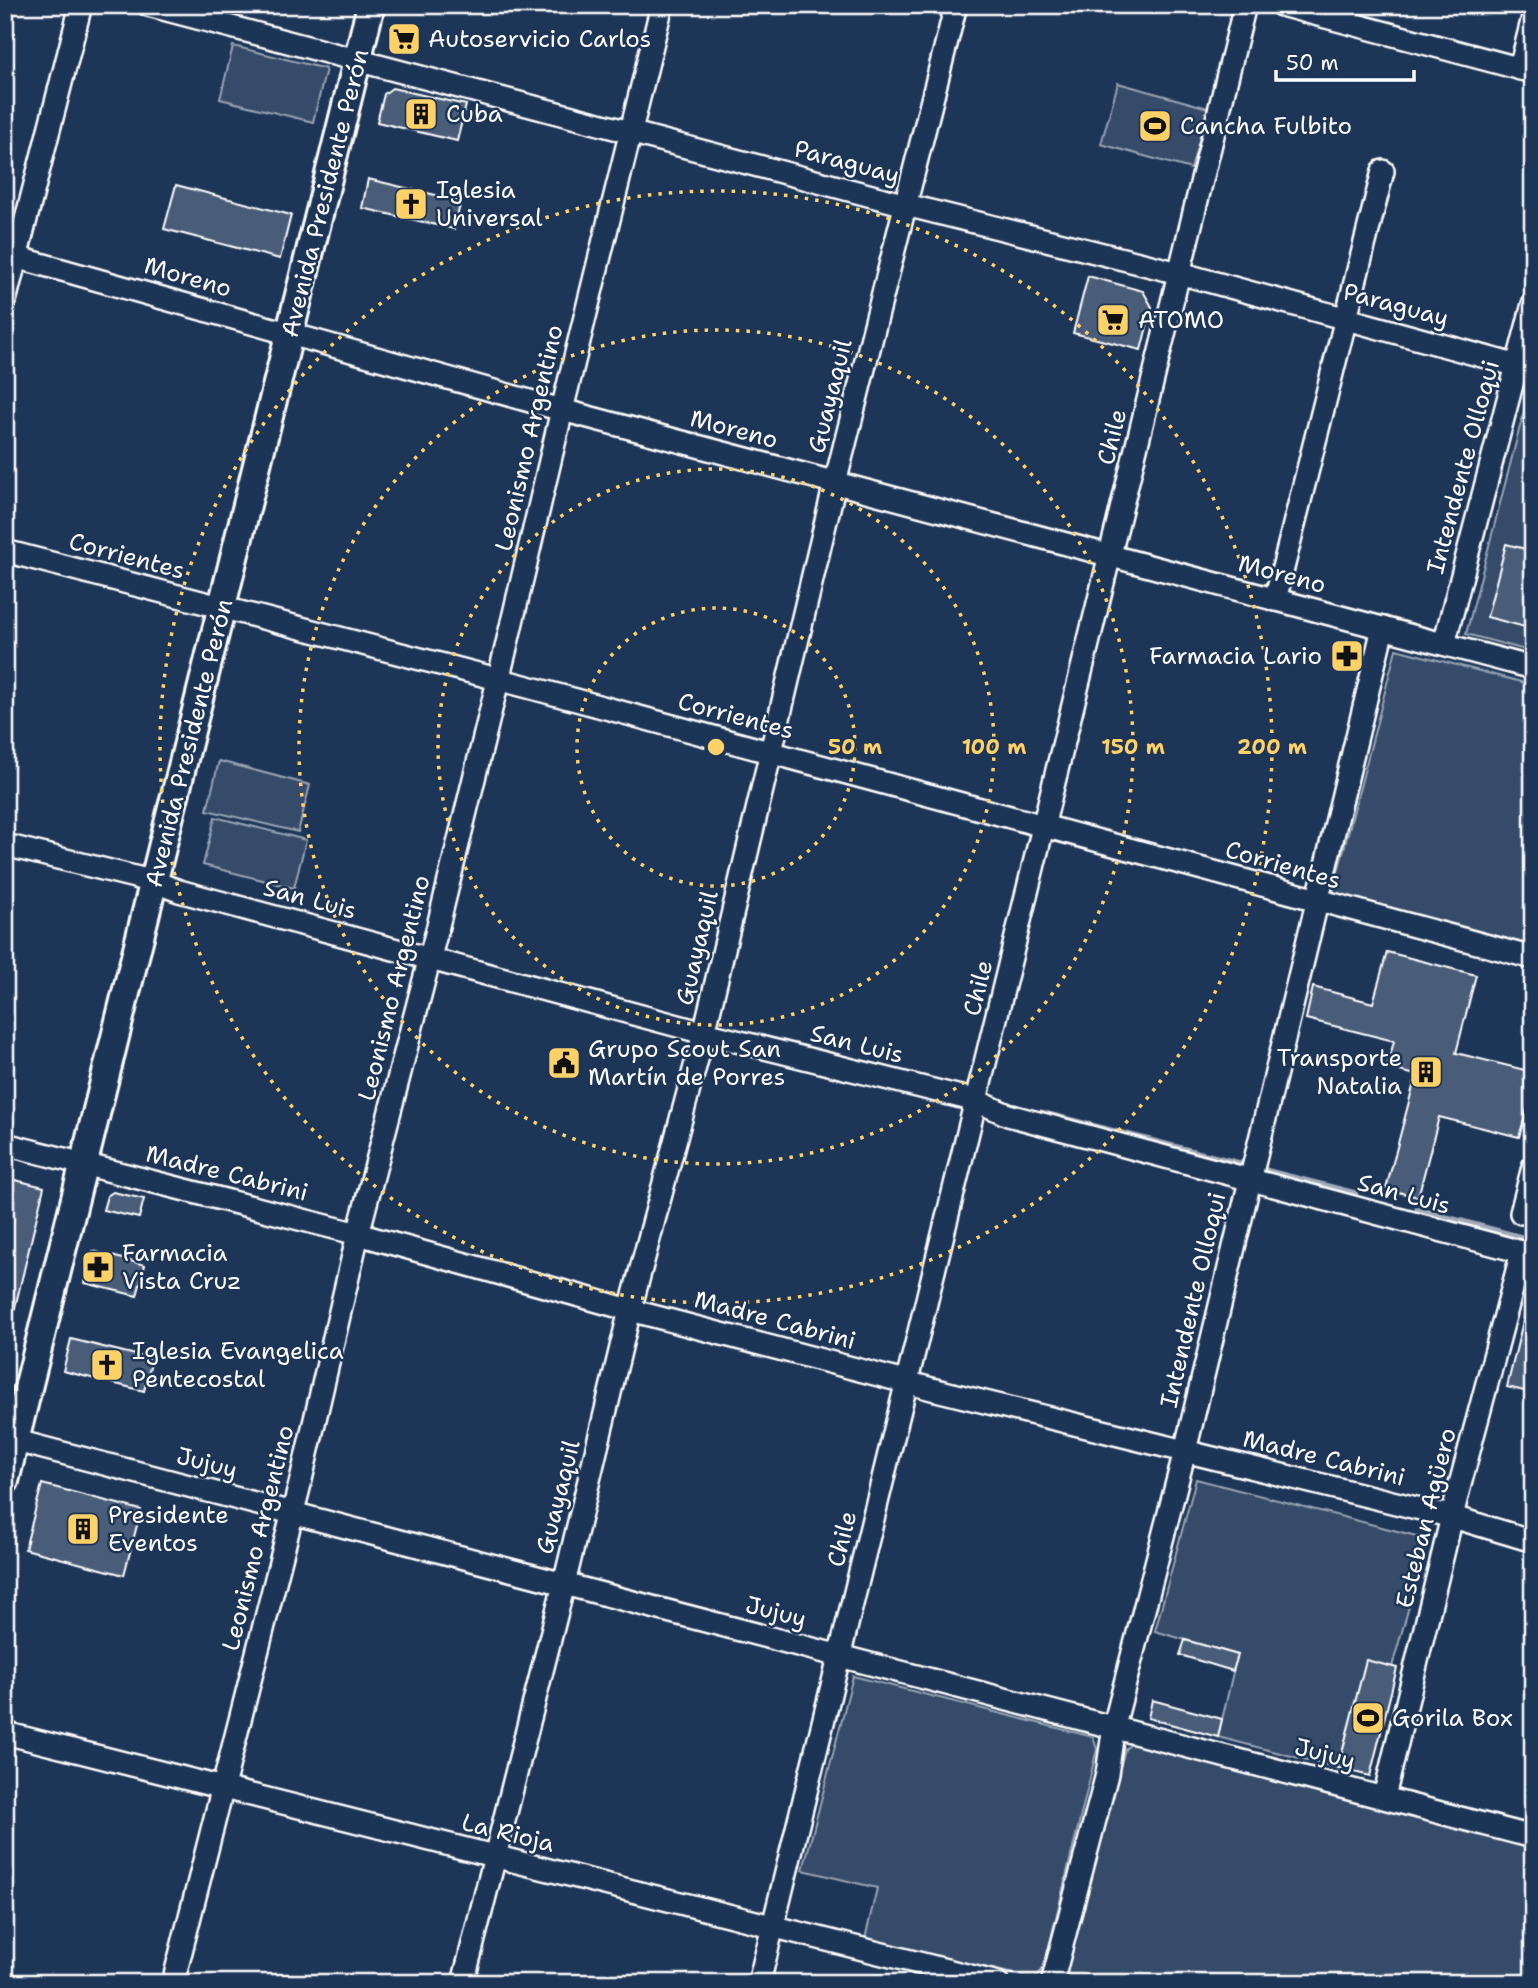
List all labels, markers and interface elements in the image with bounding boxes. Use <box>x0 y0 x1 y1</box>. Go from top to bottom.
supermarket icon: Autoservicio Carlos <box>385 20 423 58</box>
place label: Autoservicio Carlos <box>428 23 651 55</box>
scale bar <box>1276 38 1414 82</box>
street label: Avenida Presidente Perón <box>274 45 376 341</box>
text: 50 m <box>1286 49 1339 77</box>
building icon: Cuba <box>402 95 440 133</box>
place label: Cuba <box>446 98 503 130</box>
sports icon: Cancha Fulbito <box>1136 107 1174 145</box>
place label: Cancha Fulbito <box>1180 110 1352 142</box>
street label: Paraguay <box>791 133 903 191</box>
place label: Iglesia Universal <box>436 174 543 234</box>
church icon: Iglesia Universal <box>392 185 430 223</box>
street label: Moreno <box>141 249 235 305</box>
street label: Paraguay <box>1340 276 1452 334</box>
supermarket icon: ATOMO <box>1094 301 1132 339</box>
place label: ATOMO <box>1138 304 1224 336</box>
street label: Leonismo Argentino <box>487 322 571 554</box>
street label: Guayaquil <box>800 335 860 456</box>
street label: Intendente Olloqui <box>1419 357 1507 577</box>
street label: Moreno <box>687 402 781 456</box>
street label: Chile <box>1090 406 1134 468</box>
street label: Corrientes <box>65 525 189 587</box>
street label: Moreno <box>1235 547 1329 601</box>
street label: Avenida Presidente Perón <box>138 595 240 891</box>
pharmacy icon: Farmacia Lario <box>1328 637 1366 675</box>
place label: Farmacia Lario <box>1149 640 1322 672</box>
street label: Corrientes <box>674 685 798 747</box>
text: 50 m <box>828 733 882 761</box>
text: 100 m <box>962 733 1026 761</box>
text: 150 m <box>1101 733 1165 761</box>
text: 200 m <box>1237 733 1307 761</box>
centre of rings <box>704 735 728 759</box>
street label: Corrientes <box>1222 833 1344 897</box>
street label: San Luis <box>260 871 360 927</box>
street label: Leonismo Argentino <box>350 872 438 1104</box>
street label: Guayaquil <box>668 887 726 1008</box>
street label: Chile <box>956 957 1000 1019</box>
street label: San Luis <box>807 1017 907 1071</box>
place label: Grupo Scout San Martín de Porres <box>588 1033 785 1093</box>
place label: Transporte Natalia <box>1277 1042 1402 1102</box>
public building icon: Grupo Scout San Martín de Porres <box>545 1044 583 1082</box>
building icon: Transporte Natalia <box>1407 1053 1445 1091</box>
street label: Madre Cabrini <box>143 1137 311 1209</box>
street label: San Luis <box>1354 1166 1454 1222</box>
street label: Intendente Olloqui <box>1153 1189 1233 1411</box>
place label: Farmacia Vista Cruz <box>122 1237 241 1297</box>
pharmacy icon: Farmacia Vista Cruz <box>79 1248 117 1286</box>
street label: Madre Cabrini <box>691 1283 859 1357</box>
place label: Iglesia Evangelica Pentecostal <box>132 1335 344 1395</box>
church icon: Iglesia Evangelica Pentecostal <box>88 1346 126 1384</box>
street label: Leonismo Argentino <box>214 1422 302 1654</box>
street label: Madre Cabrini <box>1240 1422 1408 1494</box>
street label: Esteban Agüero <box>1388 1425 1464 1611</box>
street label: Guayaquil <box>528 1436 588 1557</box>
street label: Jujuy <box>173 1440 241 1486</box>
place label: Presidente Eventos <box>108 1499 229 1559</box>
street label: Chile <box>820 1508 864 1570</box>
building icon: Presidente Eventos <box>64 1510 102 1548</box>
street label: Jujuy <box>742 1589 810 1635</box>
sports icon: Gorila Box <box>1349 1699 1387 1737</box>
place label: Gorila Box <box>1392 1702 1513 1734</box>
street label: Jujuy <box>1291 1731 1359 1777</box>
street label: La Rioja <box>458 1806 558 1860</box>

